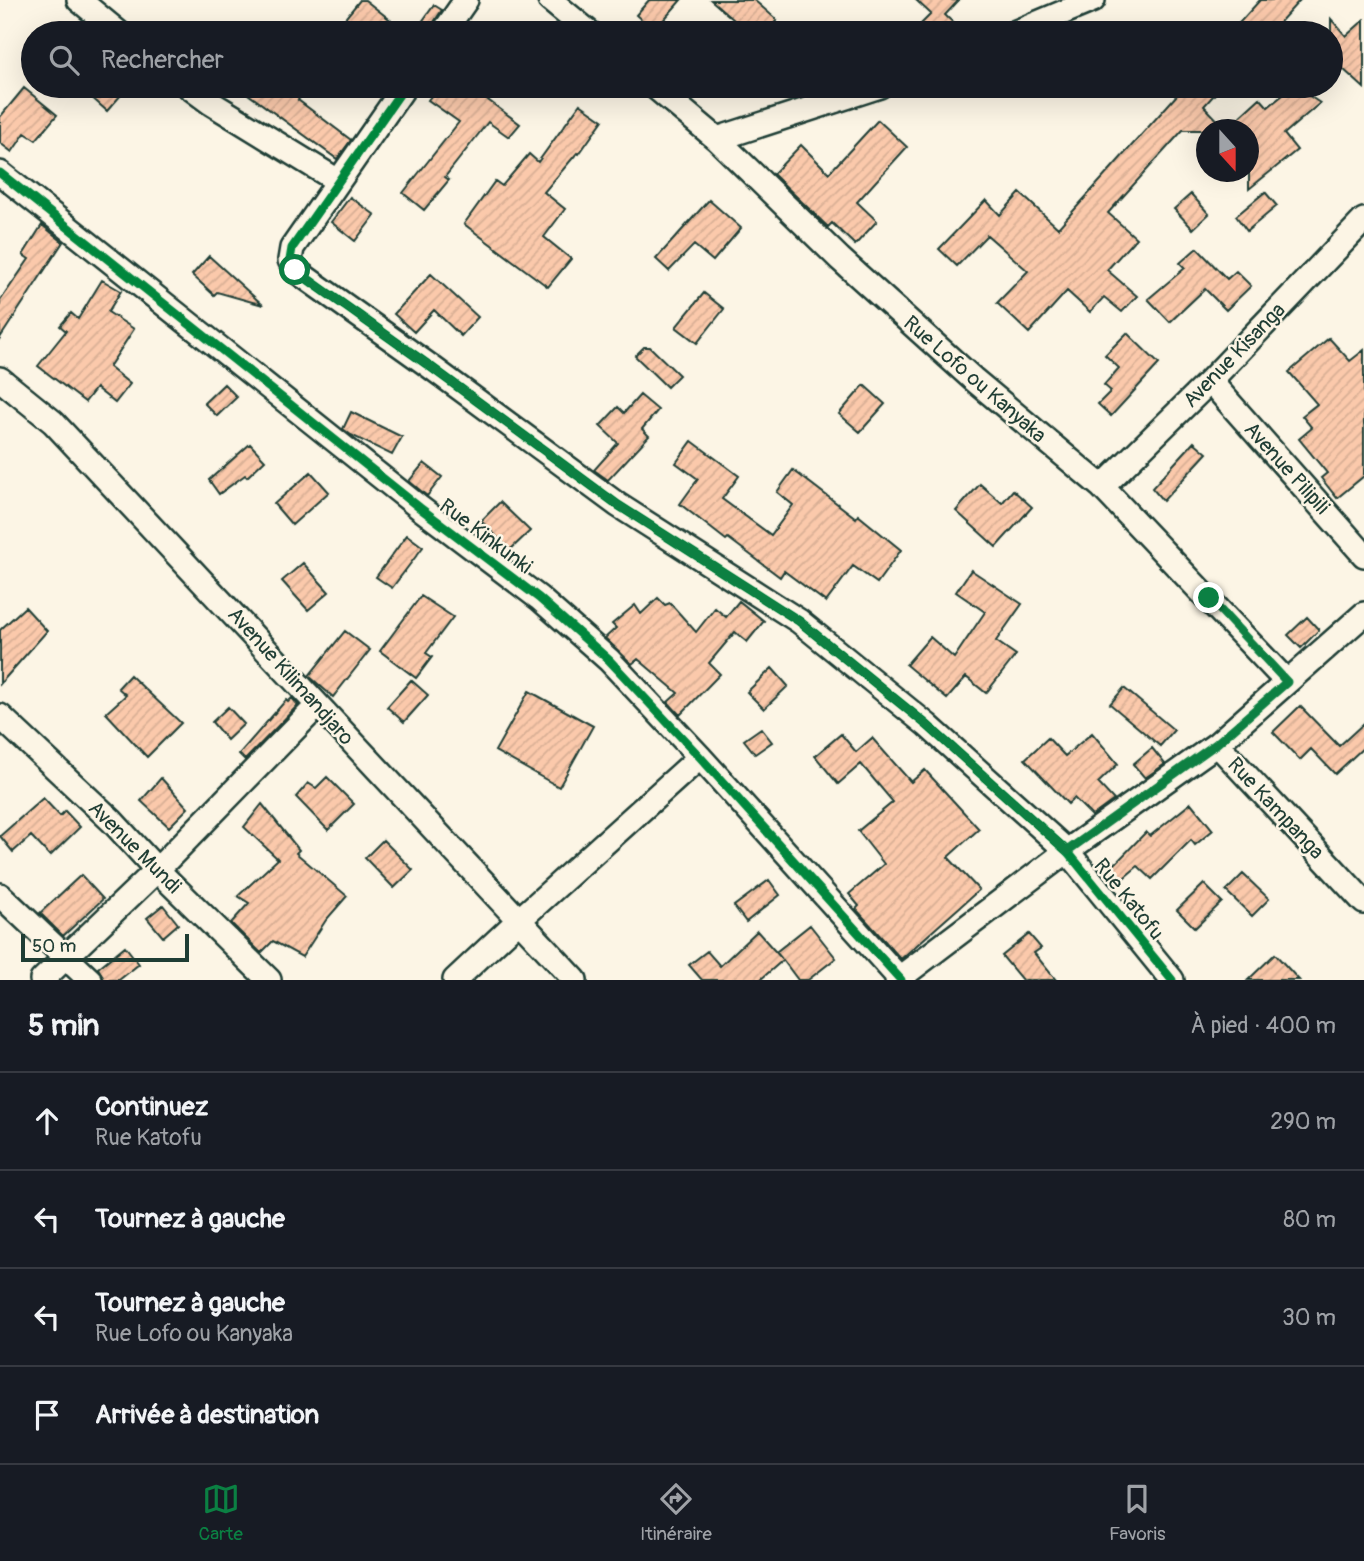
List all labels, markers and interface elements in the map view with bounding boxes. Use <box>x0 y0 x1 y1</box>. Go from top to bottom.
search box <box>21 21 1343 98</box>
icon: search <box>45 41 83 79</box>
text: Rechercher <box>101 44 224 76</box>
north arrow <box>1196 119 1259 182</box>
route start <box>279 254 310 285</box>
street label: Avenue Kisanga <box>1177 297 1291 414</box>
street label: Rue Lofo ou Kanyaka <box>898 310 1052 449</box>
street label: Avenue Pilipili <box>1238 416 1335 520</box>
street label: Rue Kinkunki <box>434 493 538 580</box>
route end <box>1193 582 1224 613</box>
street label: Avenue Kilimandjaro <box>221 602 360 751</box>
street label: Rue Kampanga <box>1221 752 1330 865</box>
street label: Avenue Mundi <box>82 795 187 900</box>
street label: Rue Katofu <box>1087 853 1170 946</box>
scale bar <box>21 931 189 963</box>
text: 50 m <box>32 934 76 958</box>
text: 5 min <box>28 1007 99 1044</box>
text: À pied · 400 m <box>1190 1011 1336 1040</box>
text: Continuez <box>95 1091 208 1123</box>
icon: ahead <box>28 1102 66 1140</box>
text: 290 m <box>1270 1107 1336 1136</box>
text: Rue Katofu <box>95 1123 202 1152</box>
icon: left <box>28 1200 66 1238</box>
text: Tournez à gauche <box>95 1203 285 1235</box>
text: 80 m <box>1283 1205 1336 1234</box>
text: Tournez à gauche <box>95 1287 285 1319</box>
icon: left <box>28 1298 66 1336</box>
text: 30 m <box>1282 1303 1336 1332</box>
text: Rue Lofo ou Kanyaka <box>95 1319 293 1348</box>
icon: arrive <box>28 1396 66 1434</box>
text: Arrivée à destination <box>95 1399 319 1431</box>
tab: Carte <box>199 1480 243 1546</box>
tab: Itinéraire <box>640 1480 712 1546</box>
tab: Favoris <box>1109 1480 1165 1546</box>

